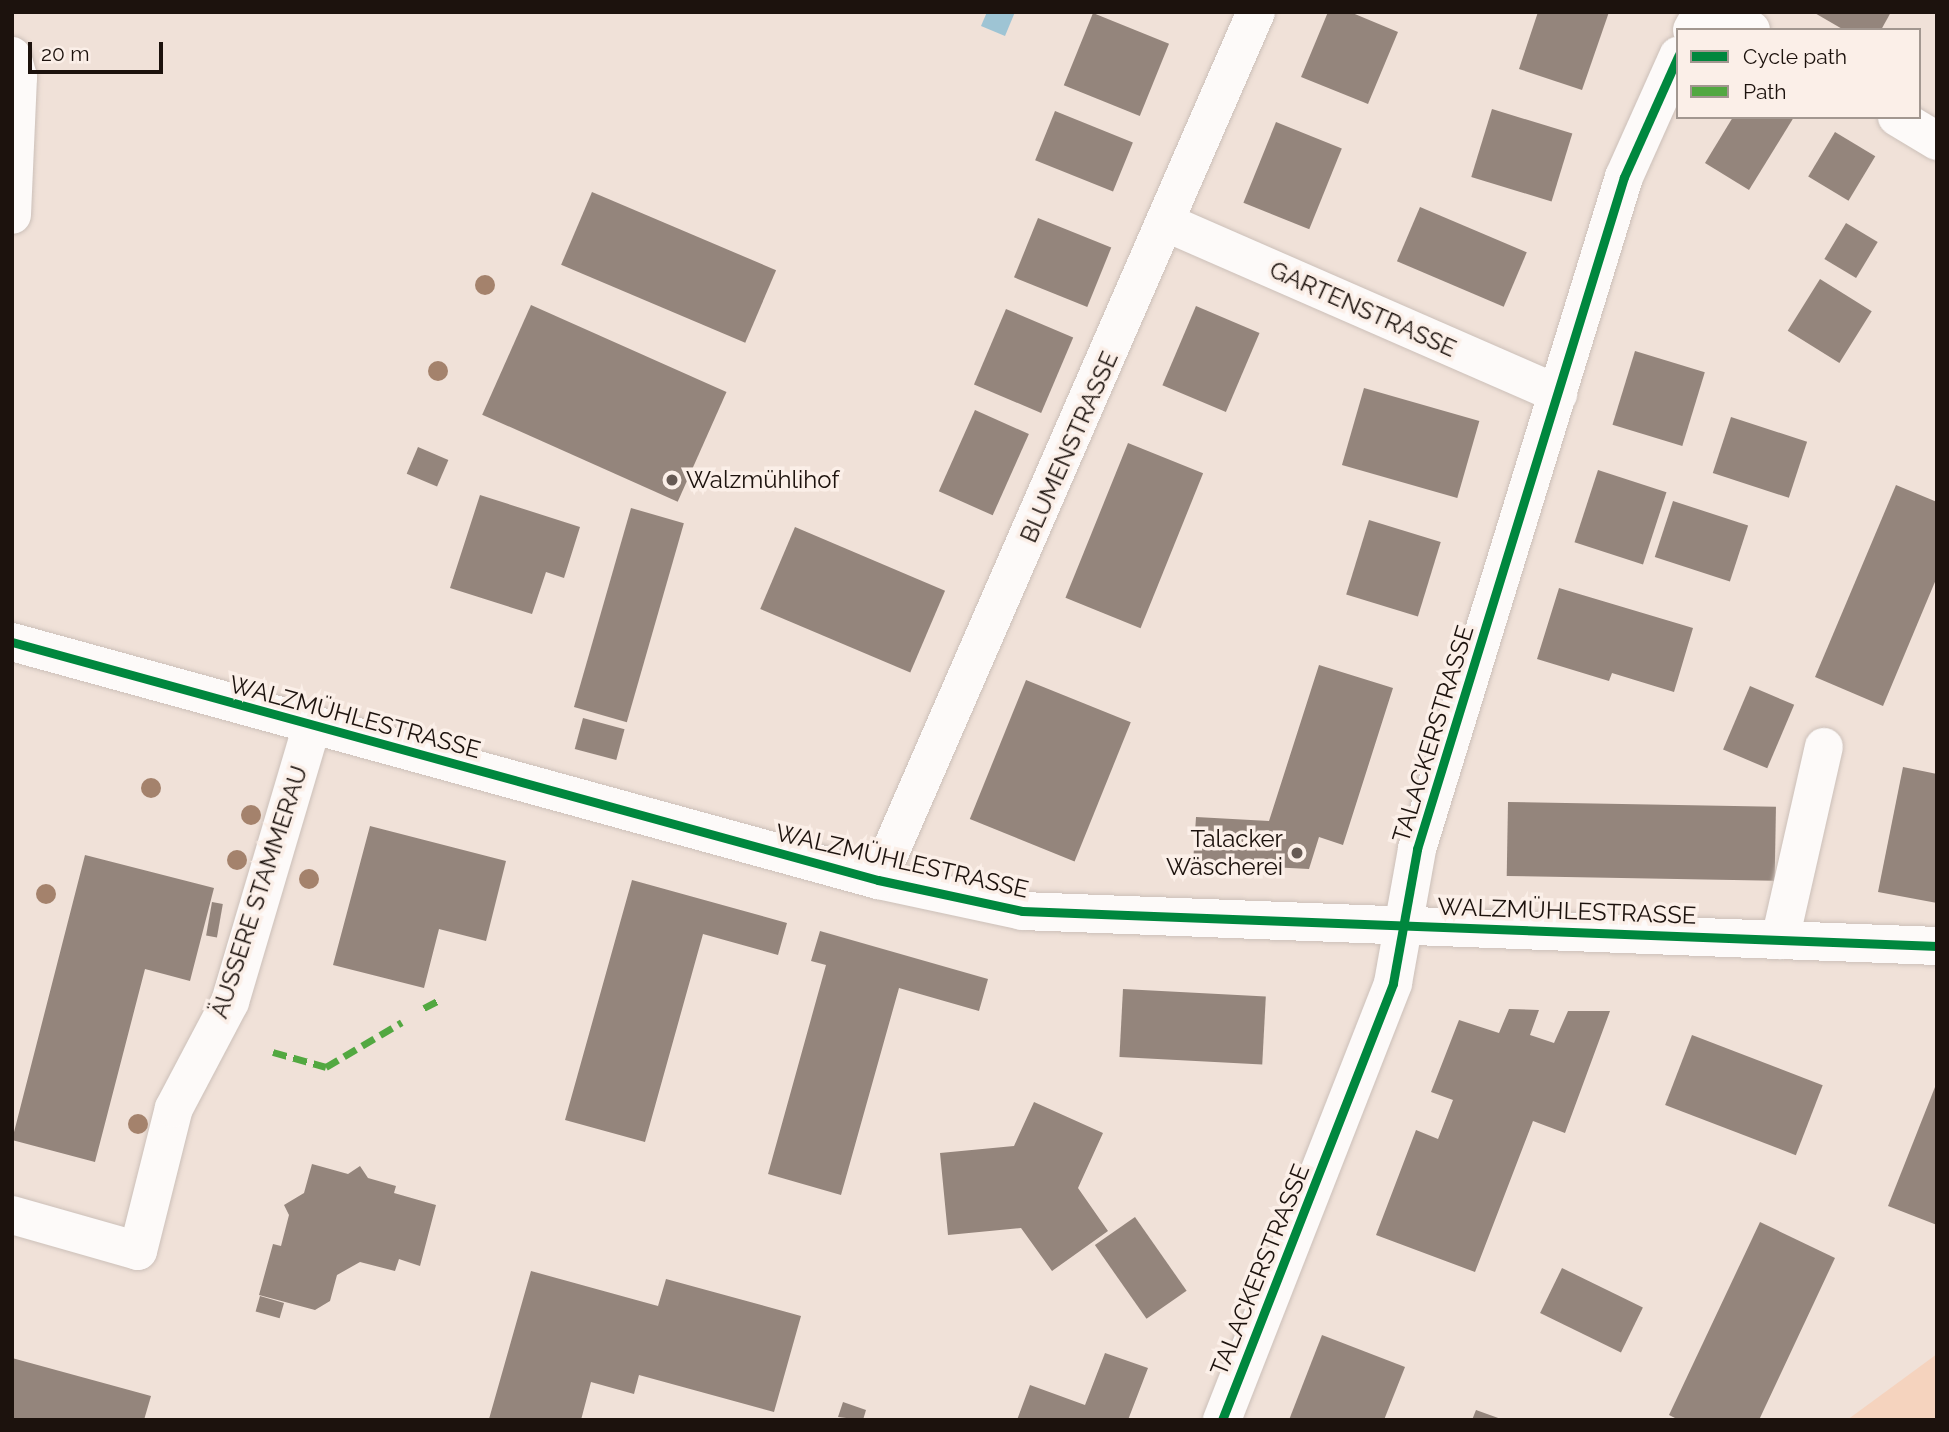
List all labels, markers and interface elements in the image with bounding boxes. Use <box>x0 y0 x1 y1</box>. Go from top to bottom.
scale bar <box>32 28 166 72</box>
legend <box>1676 28 1921 119</box>
text: 20 m <box>41 41 89 66</box>
text: Cycle path <box>1743 44 1847 69</box>
text: Path <box>1743 79 1787 104</box>
street label: GARTENSTRASSE <box>1265 255 1461 363</box>
street label: BLUMENSTRASSE <box>1014 347 1124 547</box>
place label: Walzmühlihof <box>686 466 839 494</box>
marker: Walzmühlihof <box>664 472 680 488</box>
street label: TALACKERSTRASSE <box>1386 622 1480 846</box>
street label: WALZMÜHLESTRASSE <box>226 670 484 764</box>
street label: ÄUSSERE STAMMERAU <box>205 762 313 1022</box>
street label: WALZMÜHLESTRASSE <box>773 818 1031 904</box>
place label: Talacker Wäscherei <box>1166 825 1283 881</box>
marker: Talacker Wäscherei <box>1289 845 1305 861</box>
street label: WALZMÜHLESTRASSE <box>1437 892 1697 930</box>
street label: TALACKERSTRASSE <box>1204 1160 1316 1380</box>

